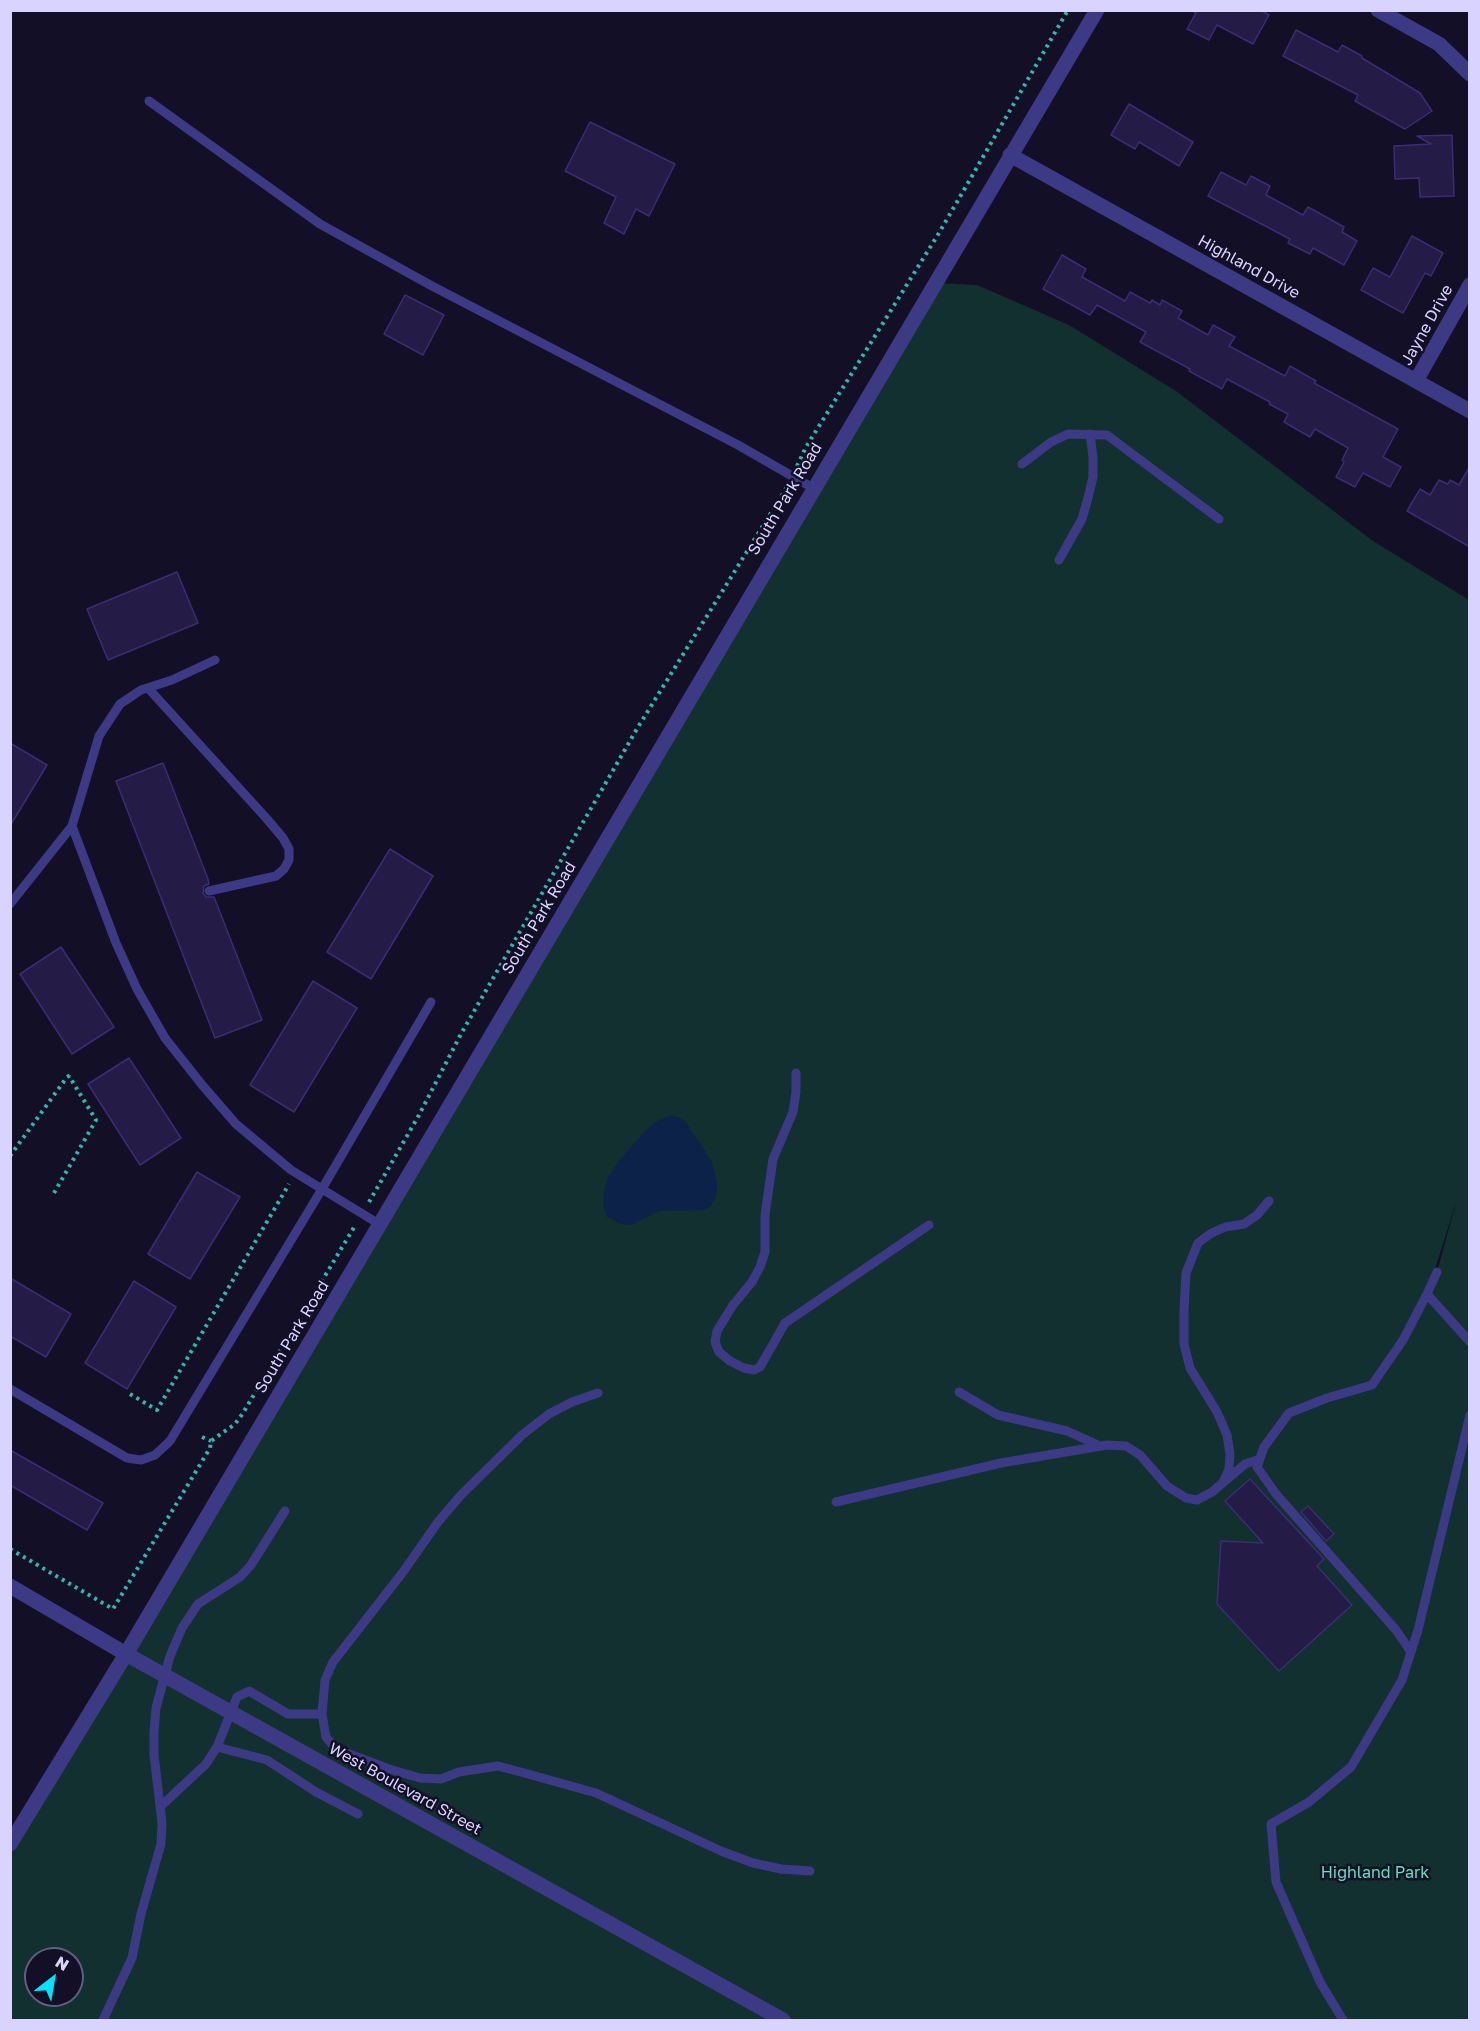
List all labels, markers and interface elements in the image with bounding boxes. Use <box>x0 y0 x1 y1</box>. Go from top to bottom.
street label: Highland Drive <box>1195 231 1303 303</box>
street label: Jayne Drive <box>1397 281 1457 369</box>
street label: South Park Road <box>744 439 826 559</box>
street label: South Park Road <box>498 858 580 978</box>
street label: South Park Road <box>251 1277 333 1397</box>
street label: West Boulevard Street <box>325 1739 485 1839</box>
park label: Highland Park <box>1321 1863 1429 1883</box>
north arrow <box>24 1947 84 2007</box>
text: N <box>52 1952 73 1975</box>

